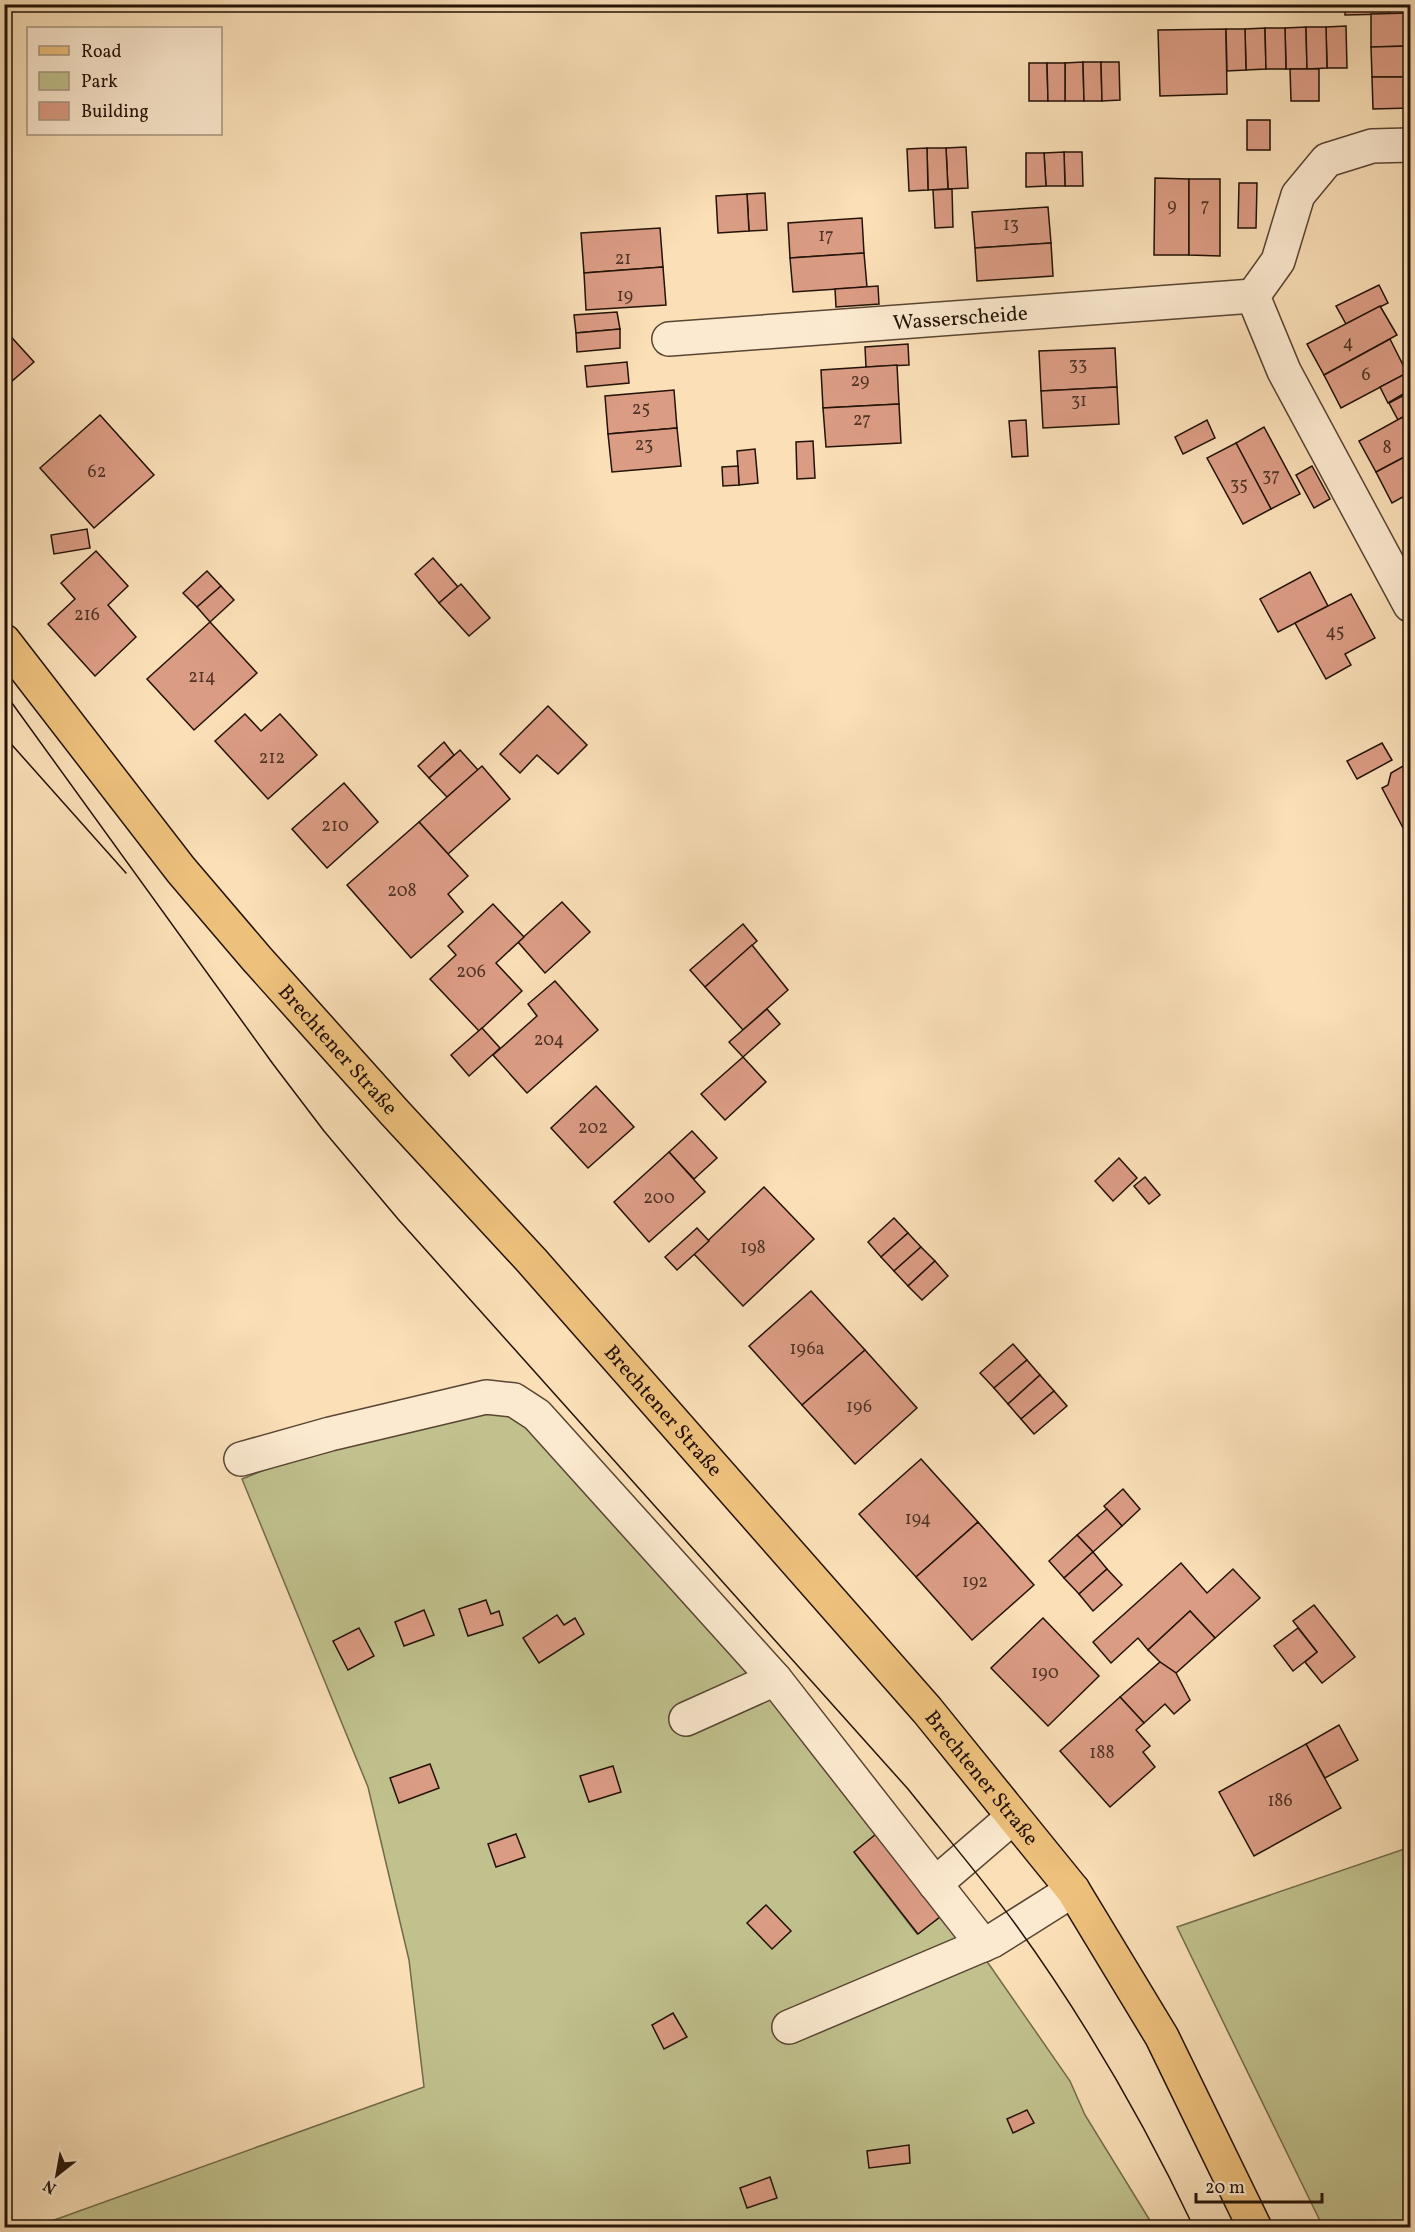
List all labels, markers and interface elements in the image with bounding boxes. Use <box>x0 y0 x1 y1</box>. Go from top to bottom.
legend <box>27 27 222 135</box>
text: Road <box>81 40 122 65</box>
text: Park <box>81 70 118 95</box>
text: Building <box>81 100 149 125</box>
house number: 9 <box>1167 194 1177 219</box>
house number: 7 <box>1201 194 1209 219</box>
house number: 13 <box>1003 213 1019 238</box>
house number: 17 <box>818 224 834 249</box>
house number: 21 <box>615 247 631 272</box>
house number: 19 <box>617 284 633 309</box>
street label: Wasserscheide <box>892 300 1029 338</box>
house number: 4 <box>1343 331 1353 356</box>
house number: 33 <box>1069 353 1087 378</box>
house number: 6 <box>1361 363 1371 388</box>
house number: 29 <box>851 369 869 394</box>
house number: 31 <box>1071 389 1087 414</box>
house number: 25 <box>632 397 650 422</box>
house number: 27 <box>853 408 871 433</box>
house number: 23 <box>635 433 653 458</box>
house number: 8 <box>1382 436 1392 461</box>
house number: 62 <box>88 460 106 485</box>
house number: 37 <box>1262 464 1280 489</box>
house number: 35 <box>1230 473 1248 498</box>
house number: 216 <box>74 603 100 628</box>
house number: 45 <box>1326 620 1344 645</box>
house number: 214 <box>188 665 216 690</box>
house number: 212 <box>259 746 285 771</box>
house number: 210 <box>321 814 349 839</box>
house number: 208 <box>387 879 417 904</box>
house number: 206 <box>456 960 486 985</box>
street label: Brechtener Straße <box>271 979 403 1122</box>
house number: 204 <box>534 1028 564 1053</box>
house number: 202 <box>578 1116 608 1141</box>
house number: 200 <box>643 1186 675 1211</box>
house number: 198 <box>740 1236 766 1261</box>
house number: 196a <box>789 1337 825 1362</box>
street label: Brechtener Straße <box>596 1339 728 1484</box>
house number: 196 <box>846 1395 872 1420</box>
house number: 194 <box>905 1507 931 1532</box>
house number: 192 <box>962 1570 988 1595</box>
house number: 190 <box>1031 1661 1059 1686</box>
street label: Brechtener Straße <box>917 1705 1044 1852</box>
house number: 188 <box>1089 1741 1115 1766</box>
house number: 186 <box>1267 1789 1293 1814</box>
north arrow <box>27 2145 87 2205</box>
scale bar <box>1196 2166 1322 2204</box>
text: N <box>39 2174 61 2199</box>
text: 20 m <box>1205 2176 1245 2201</box>

